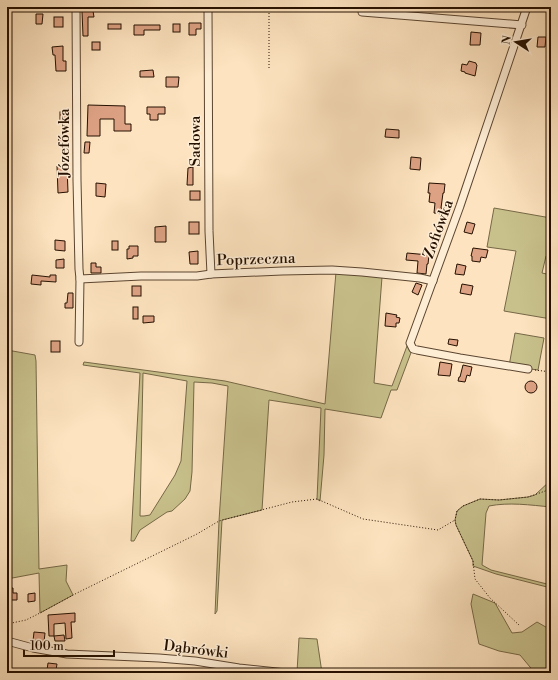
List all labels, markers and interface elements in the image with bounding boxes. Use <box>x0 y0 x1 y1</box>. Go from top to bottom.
north arrow <box>496 22 536 62</box>
text: N <box>499 34 515 46</box>
street label: Józefówka <box>55 108 74 179</box>
street label: Sadowa <box>186 115 205 166</box>
street label: Zofiówka <box>419 197 458 261</box>
street label: Poprzeczna <box>216 249 296 270</box>
scale bar <box>24 632 114 658</box>
street label: Dąbrówki <box>162 636 230 663</box>
text: 100 m <box>30 639 64 654</box>

